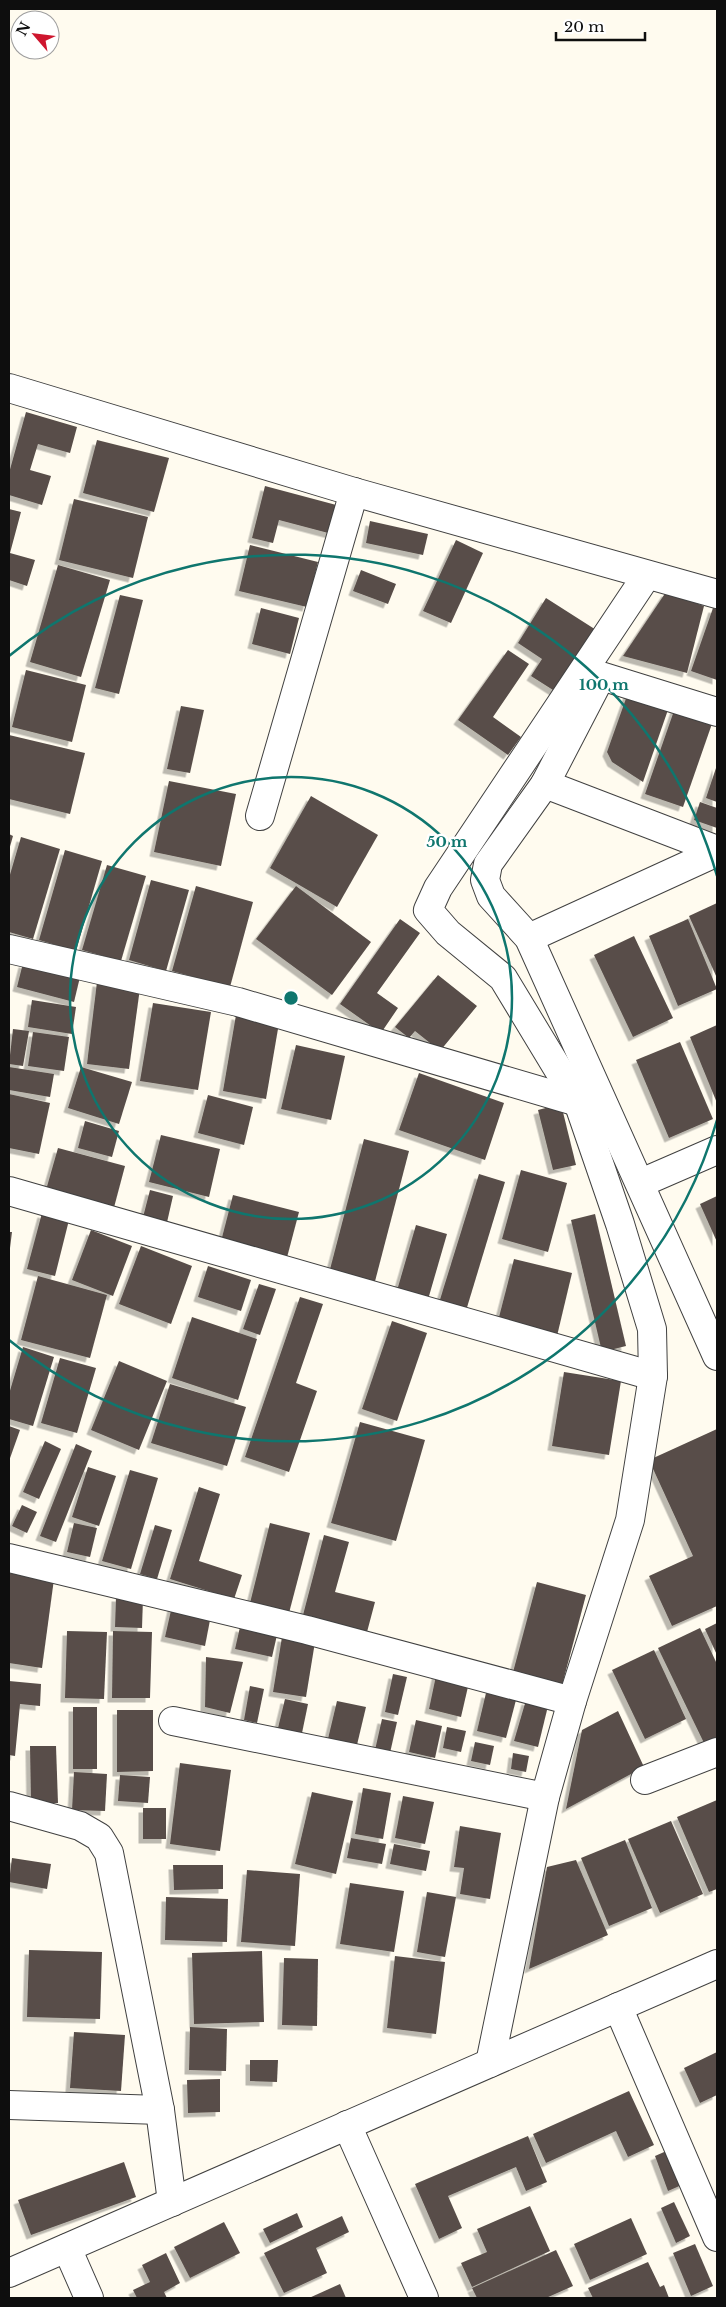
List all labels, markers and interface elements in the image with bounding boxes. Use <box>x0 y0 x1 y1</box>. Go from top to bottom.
north arrow <box>10 10 60 60</box>
scale bar <box>556 10 645 42</box>
text: 20 m <box>564 17 604 36</box>
text: N <box>12 19 35 39</box>
text: 100 m <box>579 675 629 694</box>
text: 50 m <box>427 832 468 851</box>
centre of rings <box>282 989 300 1007</box>

